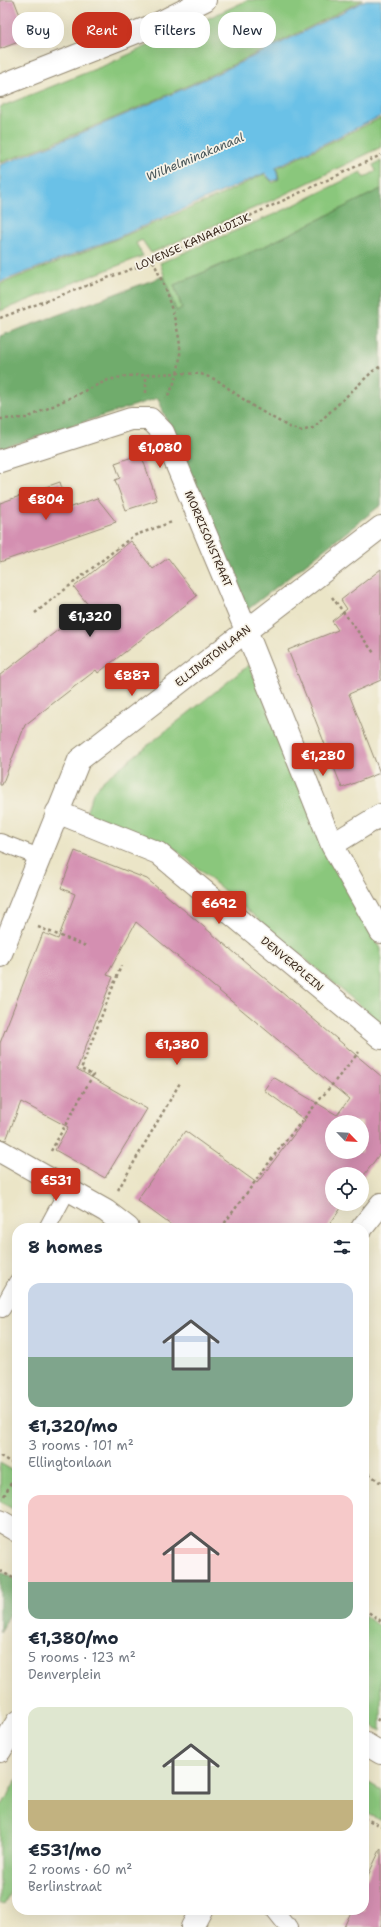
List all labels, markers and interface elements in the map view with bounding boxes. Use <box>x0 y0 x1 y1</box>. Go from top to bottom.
chip: Buy <box>12 12 64 48</box>
chip: Rent <box>72 12 132 48</box>
chip: Filters <box>140 12 210 48</box>
chip: New <box>218 12 276 48</box>
water label: Wilhelminakanaal <box>143 129 247 185</box>
street label: LOVENSE KANAALDIJK <box>133 210 253 274</box>
pin: €1,080 <box>127 435 193 469</box>
text: €1,080 <box>138 439 182 456</box>
pin: €804 <box>22 487 70 521</box>
street label: MORRISONSTRAAT <box>181 488 235 590</box>
text: €804 <box>28 491 64 508</box>
pin: €1,320 <box>57 604 123 638</box>
text: €1,320 <box>68 608 112 625</box>
street label: ELLINGTONLAAN <box>172 622 254 690</box>
pin: €887 <box>108 663 156 697</box>
text: €887 <box>114 667 150 684</box>
pin: €1,280 <box>290 743 356 777</box>
text: €1,280 <box>301 747 345 764</box>
pin: €692 <box>195 891 243 925</box>
text: €692 <box>201 895 237 912</box>
street label: DENVERPLEIN <box>257 933 327 995</box>
pin: €1,380 <box>144 1032 210 1066</box>
text: €1,380 <box>155 1036 199 1053</box>
north arrow <box>325 1115 369 1159</box>
map controls <box>325 1115 369 1211</box>
button: locate <box>325 1167 369 1211</box>
pin: €531 <box>32 1168 80 1202</box>
text: €531 <box>40 1172 72 1189</box>
text: 8 homes <box>28 1236 103 1258</box>
icon: filters <box>331 1236 353 1258</box>
icon: home <box>155 1309 227 1381</box>
text: €1,320/mo <box>28 1415 118 1437</box>
text: 3 rooms · 101 m² <box>28 1437 134 1454</box>
text: Ellingtonlaan <box>28 1454 112 1471</box>
icon: home <box>155 1521 227 1593</box>
text: €1,380/mo <box>28 1627 118 1649</box>
text: 5 rooms · 123 m² <box>28 1649 136 1666</box>
text: Denverplein <box>28 1666 101 1683</box>
icon: home <box>155 1733 227 1805</box>
text: €531/mo <box>28 1839 102 1861</box>
text: 2 rooms · 60 m² <box>28 1861 132 1878</box>
text: Berlinstraat <box>28 1878 102 1895</box>

